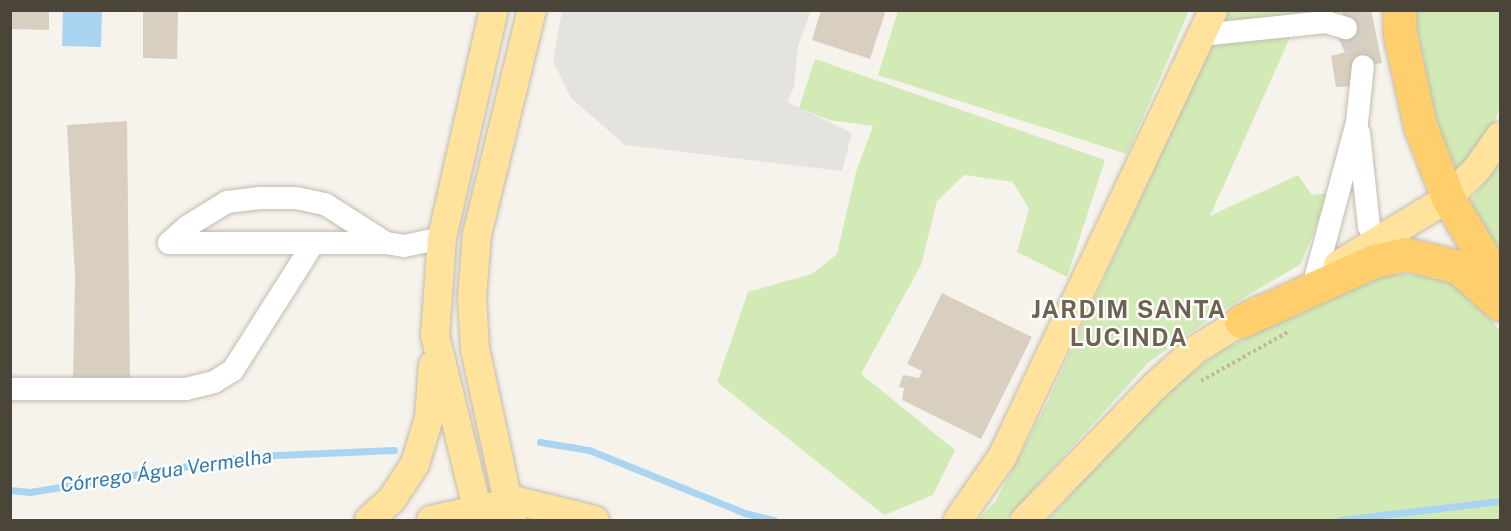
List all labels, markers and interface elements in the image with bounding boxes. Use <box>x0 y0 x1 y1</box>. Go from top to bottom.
district label: JARDIM SANTA LUCINDA <box>1031 296 1227 352</box>
water label: Córrego Água Vermelha <box>58 444 274 498</box>

